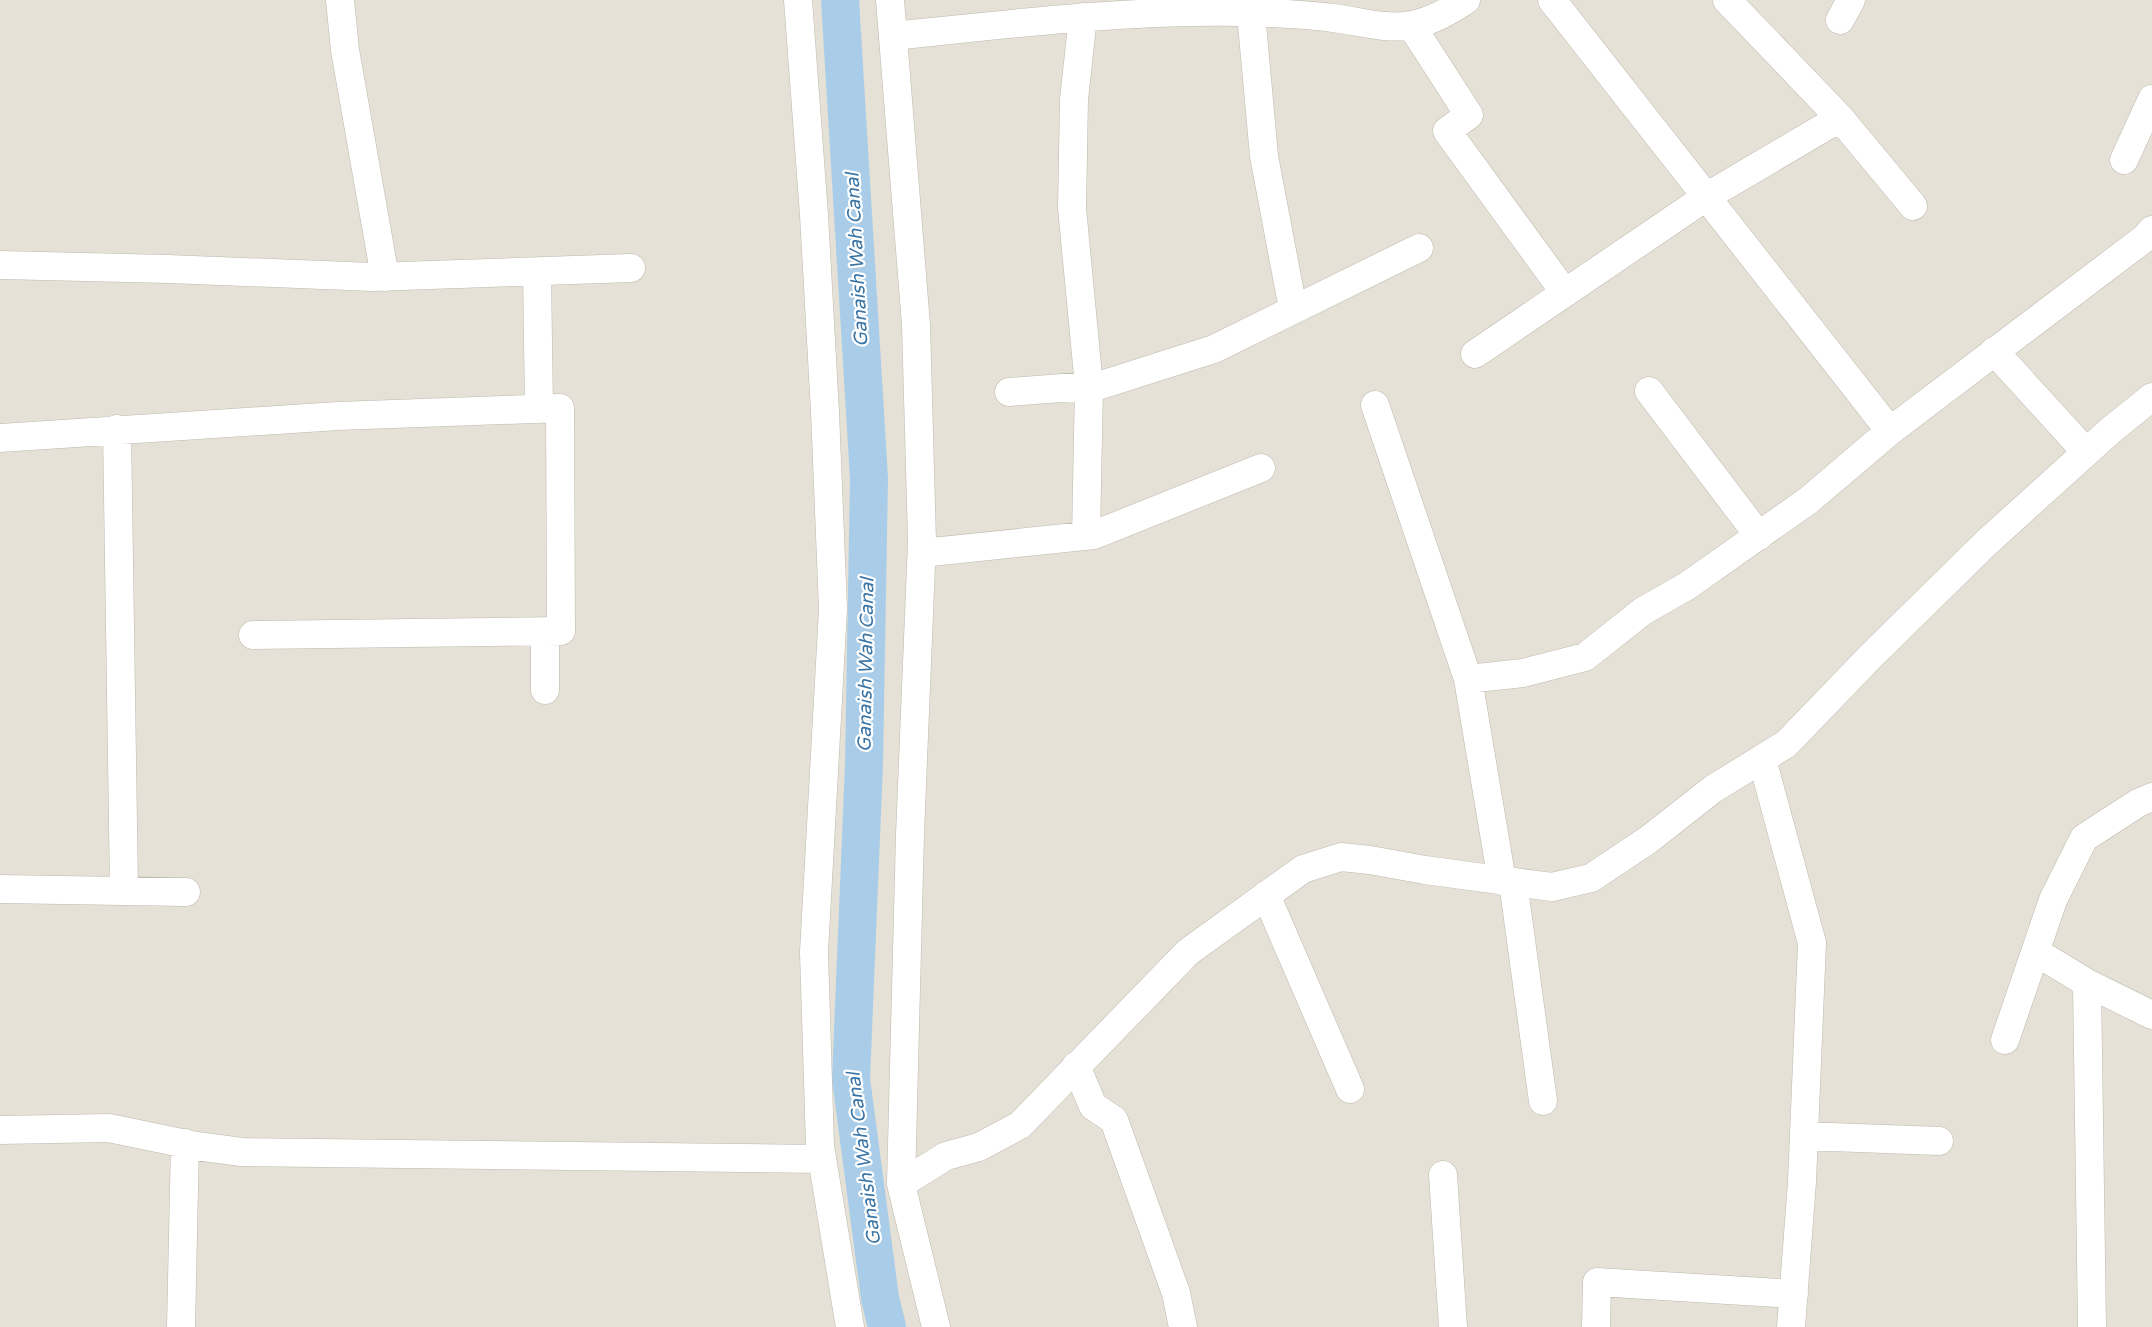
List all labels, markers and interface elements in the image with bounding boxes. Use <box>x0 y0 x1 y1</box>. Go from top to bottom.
water label: Ganaish Wah Canal <box>841 170 873 347</box>
water label: Ganaish Wah Canal <box>853 575 879 752</box>
water label: Ganaish Wah Canal <box>842 1069 886 1247</box>

